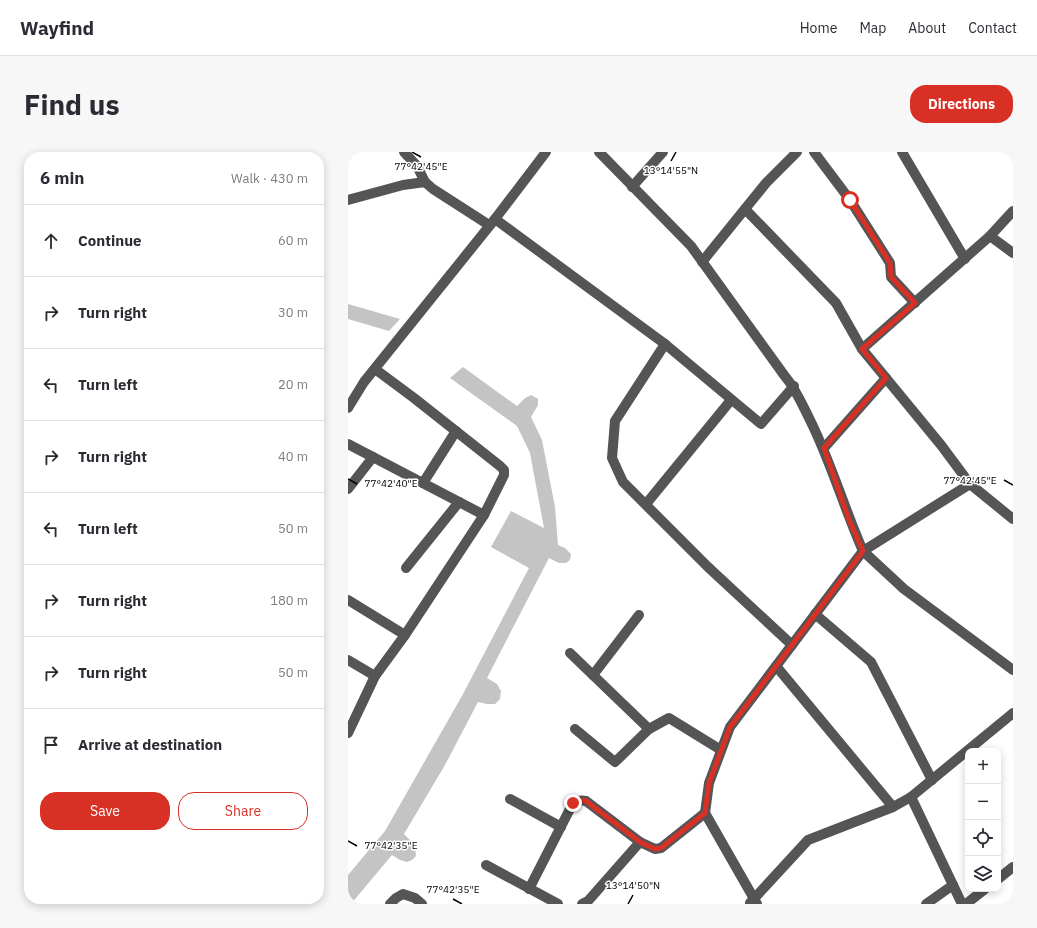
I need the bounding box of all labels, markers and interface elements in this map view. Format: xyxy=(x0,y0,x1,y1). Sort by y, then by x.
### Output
text: Wayfind xyxy=(20,16,94,40)
text: Home xyxy=(800,19,837,37)
text: Map xyxy=(859,19,886,37)
text: About xyxy=(908,19,946,37)
text: Contact xyxy=(968,19,1017,37)
button: Directions xyxy=(910,85,1013,123)
text: Find us xyxy=(24,86,120,123)
text: 77°42'45"E xyxy=(394,160,448,173)
text: 13°14'55"N xyxy=(644,164,698,177)
text: 6 min xyxy=(40,167,84,189)
text: Walk · 430 m xyxy=(231,170,308,187)
route start xyxy=(841,191,859,209)
icon: ahead xyxy=(40,230,62,252)
text: Continue xyxy=(78,231,142,250)
text: 60 m xyxy=(278,232,308,249)
icon: right xyxy=(40,302,62,324)
text: Turn right xyxy=(78,303,147,322)
text: 30 m xyxy=(278,304,308,321)
icon: left xyxy=(40,374,62,396)
text: Turn left xyxy=(78,375,138,394)
text: 20 m xyxy=(278,376,308,393)
icon: right xyxy=(40,446,62,468)
text: Turn right xyxy=(78,447,147,466)
text: 40 m xyxy=(278,448,308,465)
text: 77°42'45"E xyxy=(943,474,997,487)
text: 77°42'40"E xyxy=(364,477,418,490)
icon: left xyxy=(40,518,62,540)
text: Turn left xyxy=(78,519,138,538)
text: 50 m xyxy=(278,520,308,537)
icon: right xyxy=(40,590,62,612)
text: Turn right xyxy=(78,591,147,610)
text: 180 m xyxy=(270,592,308,609)
icon: right xyxy=(40,662,62,684)
text: Turn right xyxy=(78,663,147,682)
text: 50 m xyxy=(278,664,308,681)
icon: arrive xyxy=(40,734,62,756)
text: Arrive at destination xyxy=(78,735,222,754)
map controls xyxy=(965,748,1001,892)
button: + xyxy=(965,748,1001,784)
button: − xyxy=(965,784,1001,820)
button: Save xyxy=(40,792,170,830)
button: Share xyxy=(178,792,308,830)
route end xyxy=(564,794,582,812)
button: locate xyxy=(965,820,1001,856)
text: 77°42'35"E xyxy=(364,839,418,852)
button: layers xyxy=(965,856,1001,892)
text: 13°14'50"N xyxy=(606,879,660,892)
text: 77°42'35"E xyxy=(426,883,480,896)

